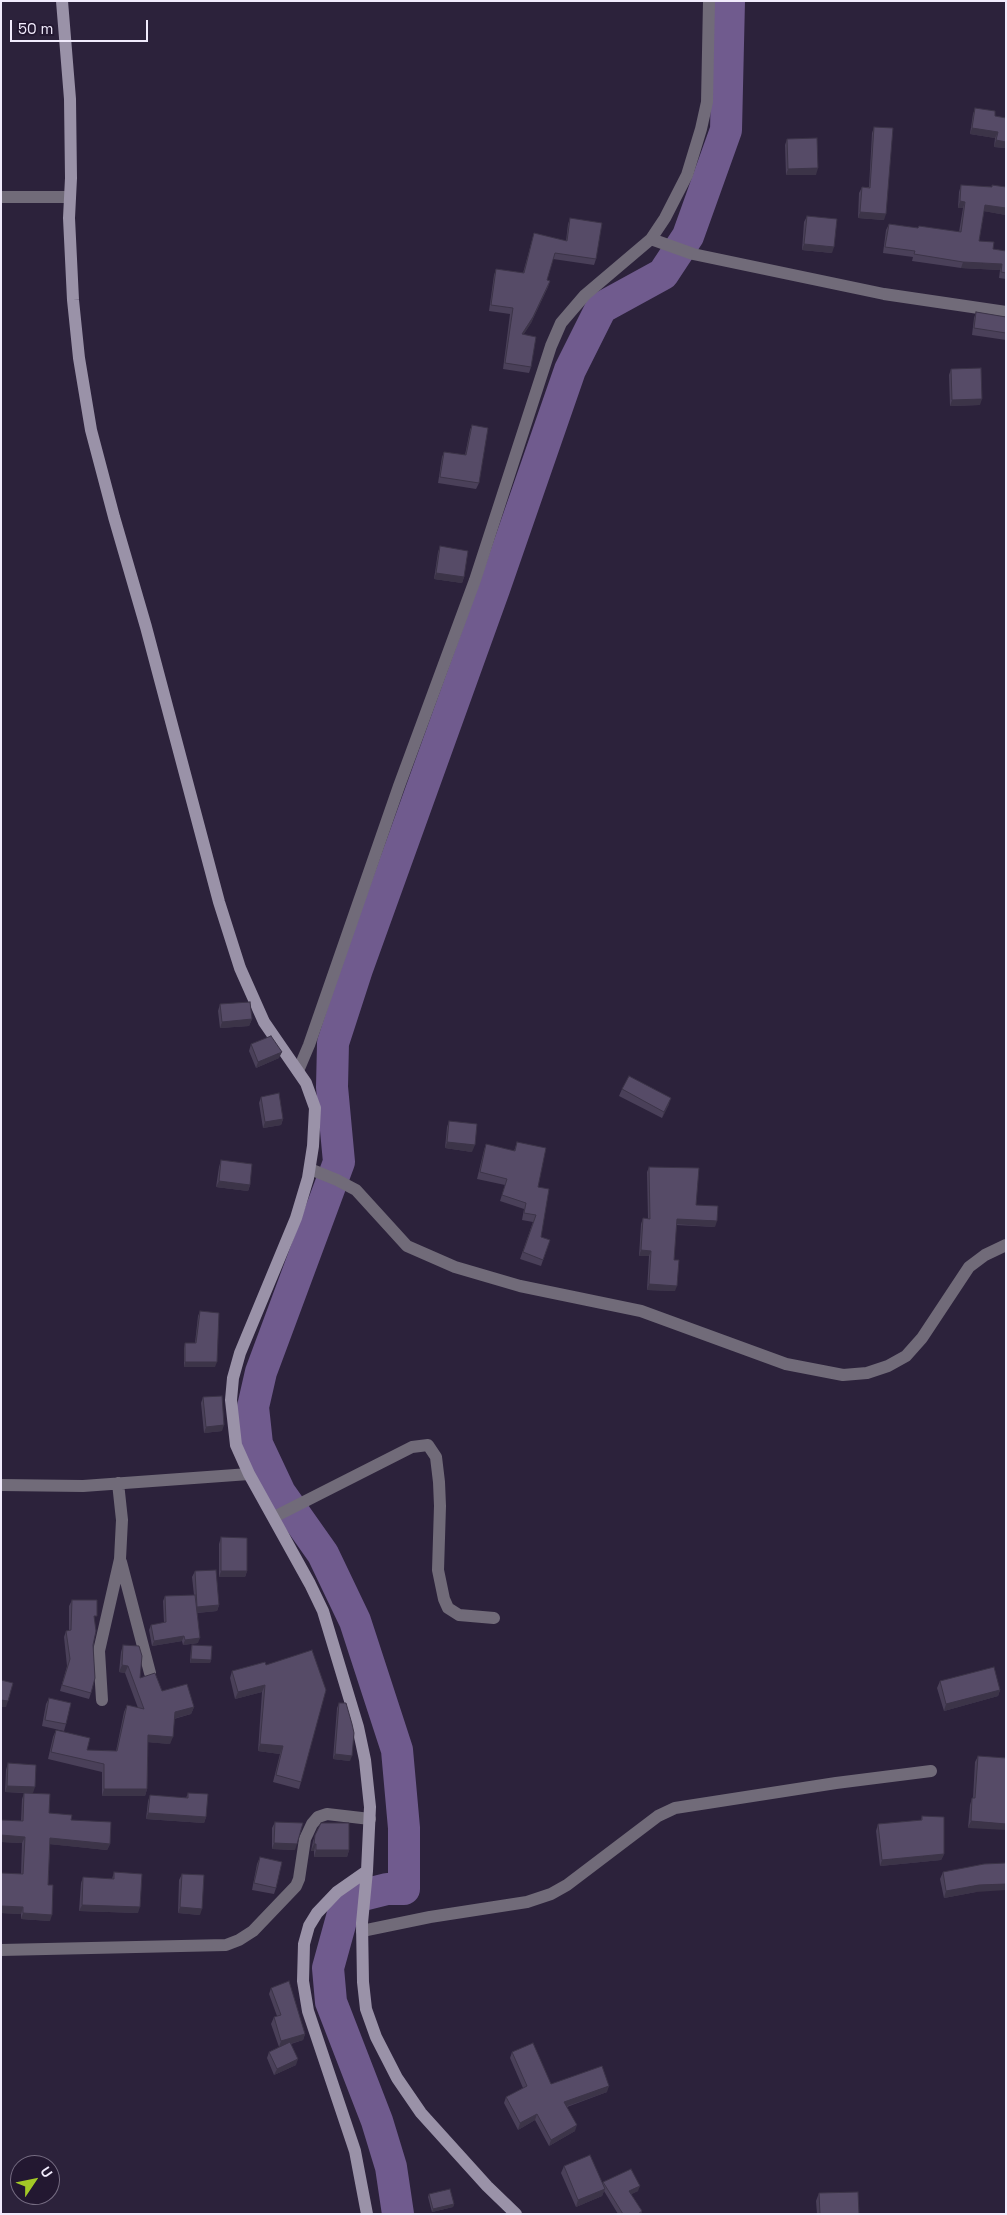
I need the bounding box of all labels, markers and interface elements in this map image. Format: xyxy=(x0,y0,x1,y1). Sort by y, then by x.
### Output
scale bar xyxy=(12,10,150,42)
text: 50 m xyxy=(18,19,53,38)
north arrow xyxy=(10,2155,60,2205)
text: U xyxy=(37,2163,57,2181)

